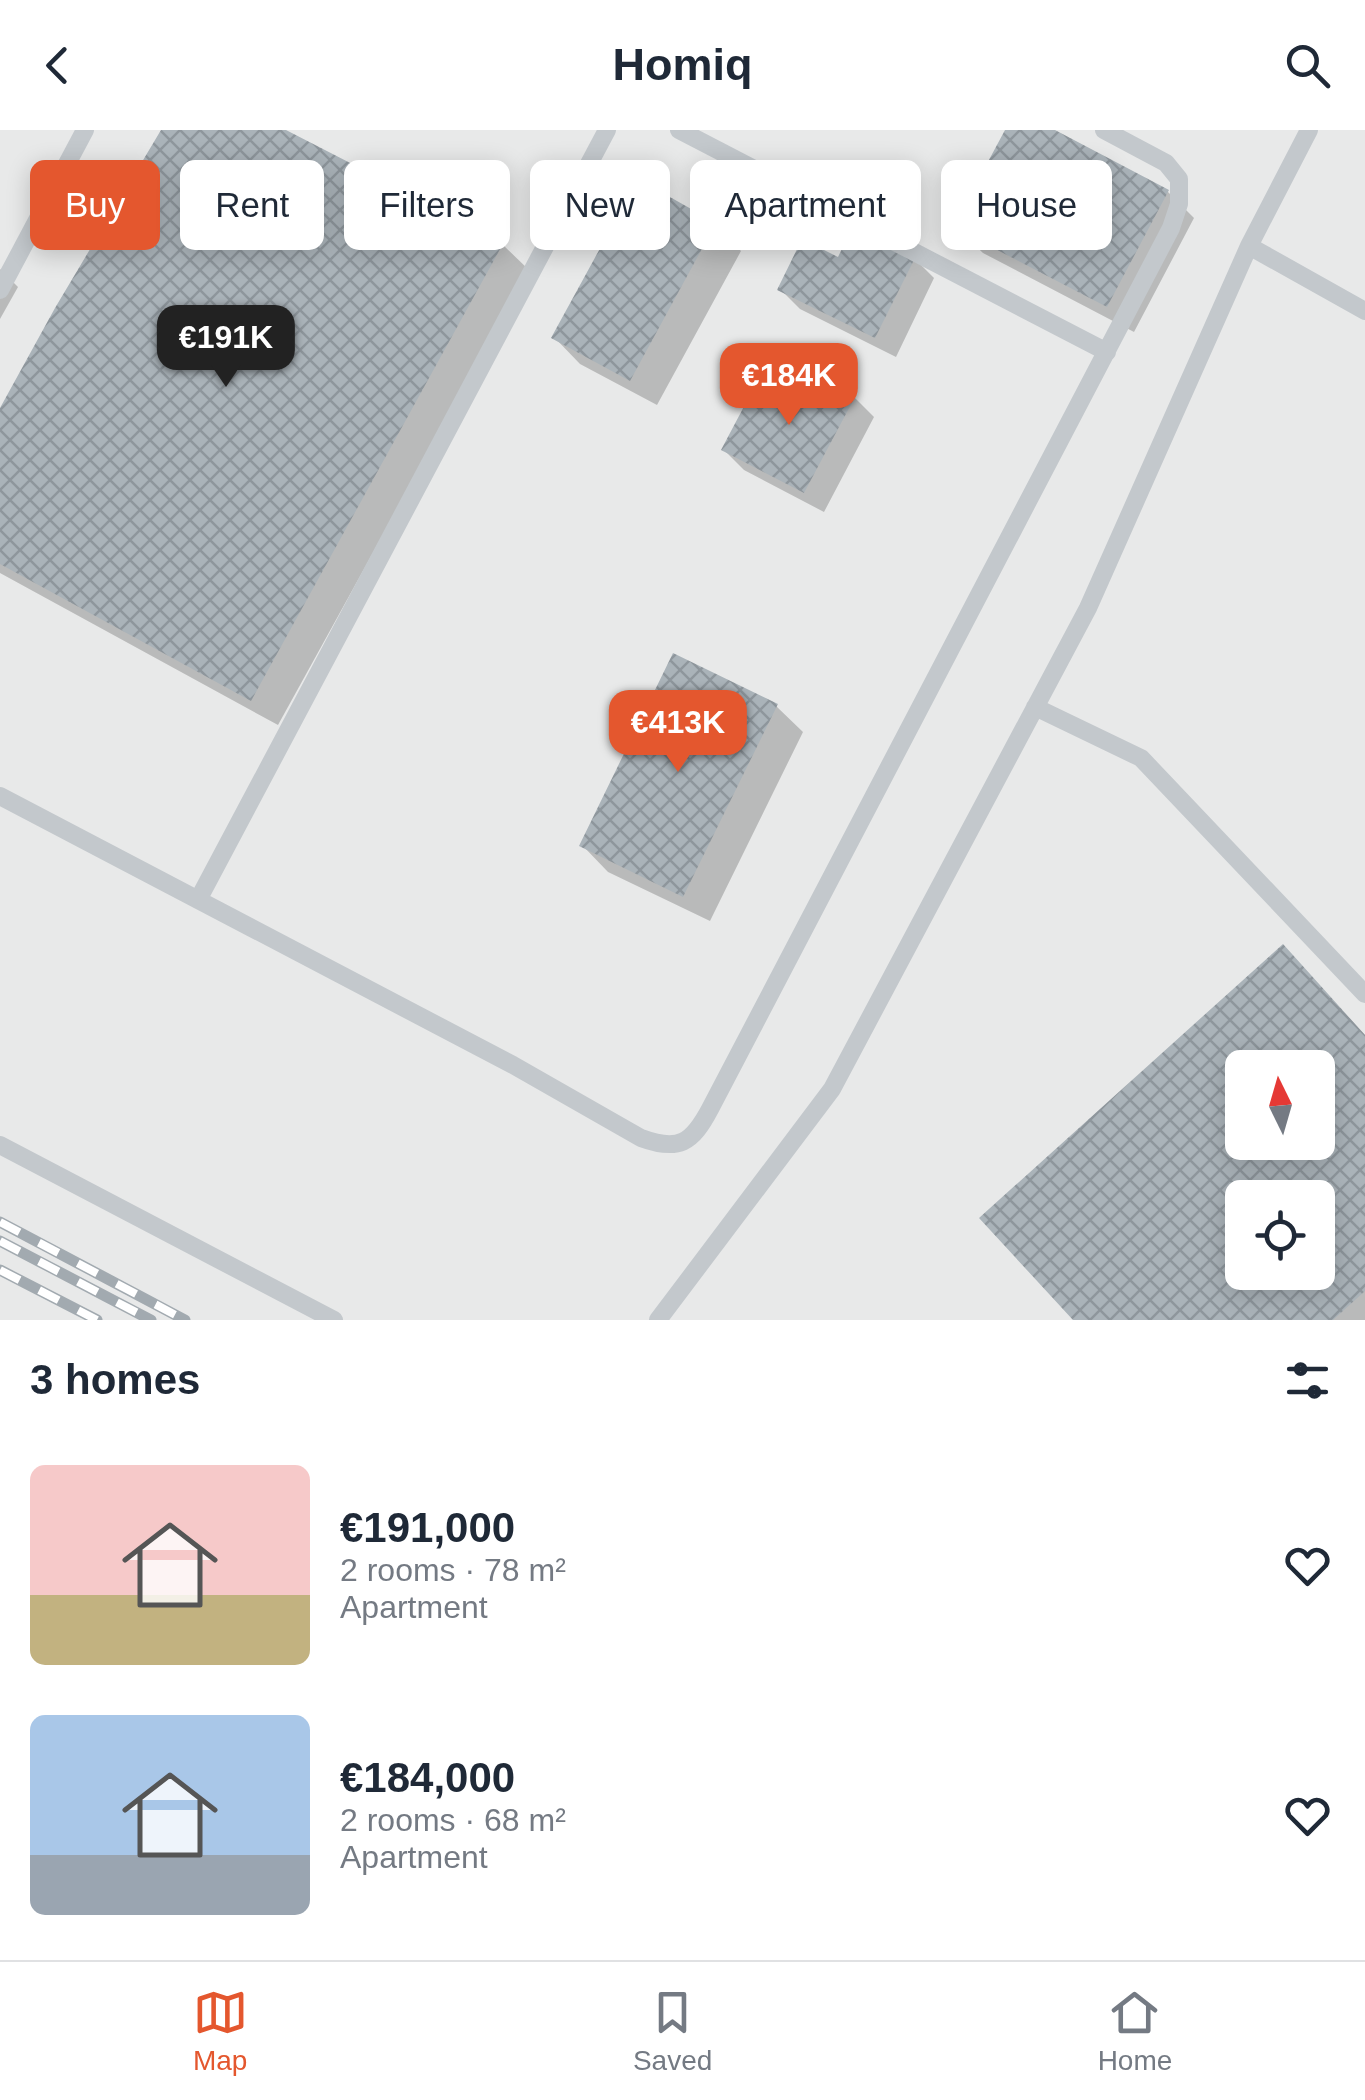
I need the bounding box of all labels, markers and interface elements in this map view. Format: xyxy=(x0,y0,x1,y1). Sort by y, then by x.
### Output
icon: back xyxy=(30,38,85,93)
icon: search xyxy=(1280,38,1335,93)
text: Homiq xyxy=(613,39,753,90)
chip: Buy xyxy=(30,160,160,250)
chip: Rent xyxy=(180,160,324,250)
chip: Filters xyxy=(344,160,510,250)
chip: New xyxy=(530,160,670,250)
chip: Apartment xyxy=(690,160,921,250)
chip: House xyxy=(941,160,1112,250)
pin: €191K xyxy=(156,305,296,390)
text: €191K xyxy=(179,319,273,355)
pin: €184K xyxy=(719,343,859,428)
text: €184K xyxy=(742,357,836,393)
pin: €413K xyxy=(608,690,748,775)
text: €413K xyxy=(631,704,725,740)
north arrow xyxy=(1225,1050,1335,1160)
map controls xyxy=(1225,1050,1335,1290)
button: locate xyxy=(1225,1180,1335,1290)
icon: filters xyxy=(1280,1353,1335,1408)
text: 3 homes xyxy=(30,1356,200,1403)
text: €191,000 xyxy=(340,1504,515,1551)
icon: home xyxy=(110,1505,230,1625)
icon: heart xyxy=(1280,1538,1335,1593)
text: 2 rooms · 78 m² xyxy=(340,1552,566,1588)
text: Apartment xyxy=(340,1589,488,1625)
text: €184,000 xyxy=(340,1754,515,1801)
icon: home xyxy=(110,1755,230,1875)
icon: heart xyxy=(1280,1788,1335,1843)
text: 2 rooms · 68 m² xyxy=(340,1802,566,1838)
text: Apartment xyxy=(340,1839,488,1875)
tab: Map xyxy=(193,1985,248,2077)
tab: Saved xyxy=(633,1985,712,2077)
tab: Home xyxy=(1098,1985,1172,2077)

